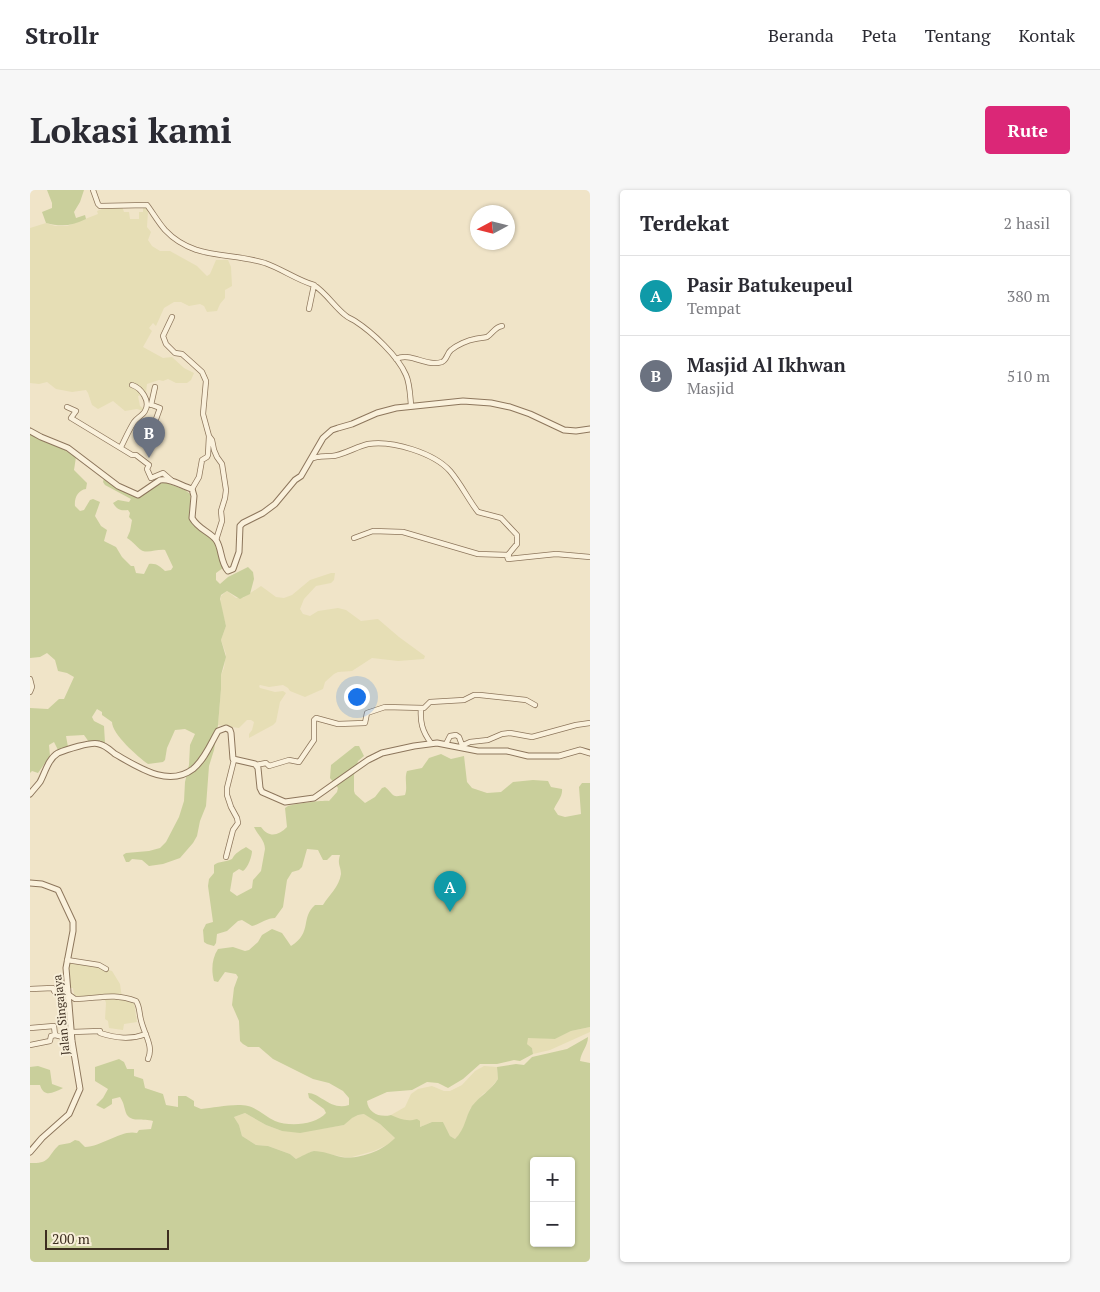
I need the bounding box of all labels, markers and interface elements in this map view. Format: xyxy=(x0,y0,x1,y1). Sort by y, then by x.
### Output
text: Strollr xyxy=(25,19,99,51)
text: Beranda xyxy=(768,23,834,47)
text: Peta xyxy=(862,23,897,47)
text: Tentang xyxy=(925,23,991,47)
text: Kontak xyxy=(1019,23,1075,47)
button: Rute xyxy=(985,106,1070,154)
text: Lokasi kami xyxy=(30,107,232,153)
north arrow xyxy=(470,205,515,250)
text: Terdekat xyxy=(640,209,729,237)
text: 2 hasil xyxy=(1004,212,1050,234)
text: Pasir Batukeupeul xyxy=(687,272,853,297)
text: A xyxy=(650,285,662,307)
text: 380 m xyxy=(1007,285,1050,307)
text: Tempat xyxy=(687,297,741,319)
text: Masjid Al Ikhwan xyxy=(687,352,846,377)
text: B xyxy=(651,365,661,387)
text: 510 m xyxy=(1007,365,1050,387)
text: Masjid xyxy=(687,377,734,399)
pin: B xyxy=(133,417,165,458)
your location xyxy=(344,684,370,710)
pin: A xyxy=(434,871,466,912)
street label: Jalan Singajaya xyxy=(49,974,73,1056)
map controls xyxy=(530,1157,575,1247)
button: + xyxy=(530,1157,575,1202)
button: − xyxy=(530,1202,575,1247)
scale bar xyxy=(45,1227,169,1250)
text: 200 m xyxy=(52,1229,90,1248)

